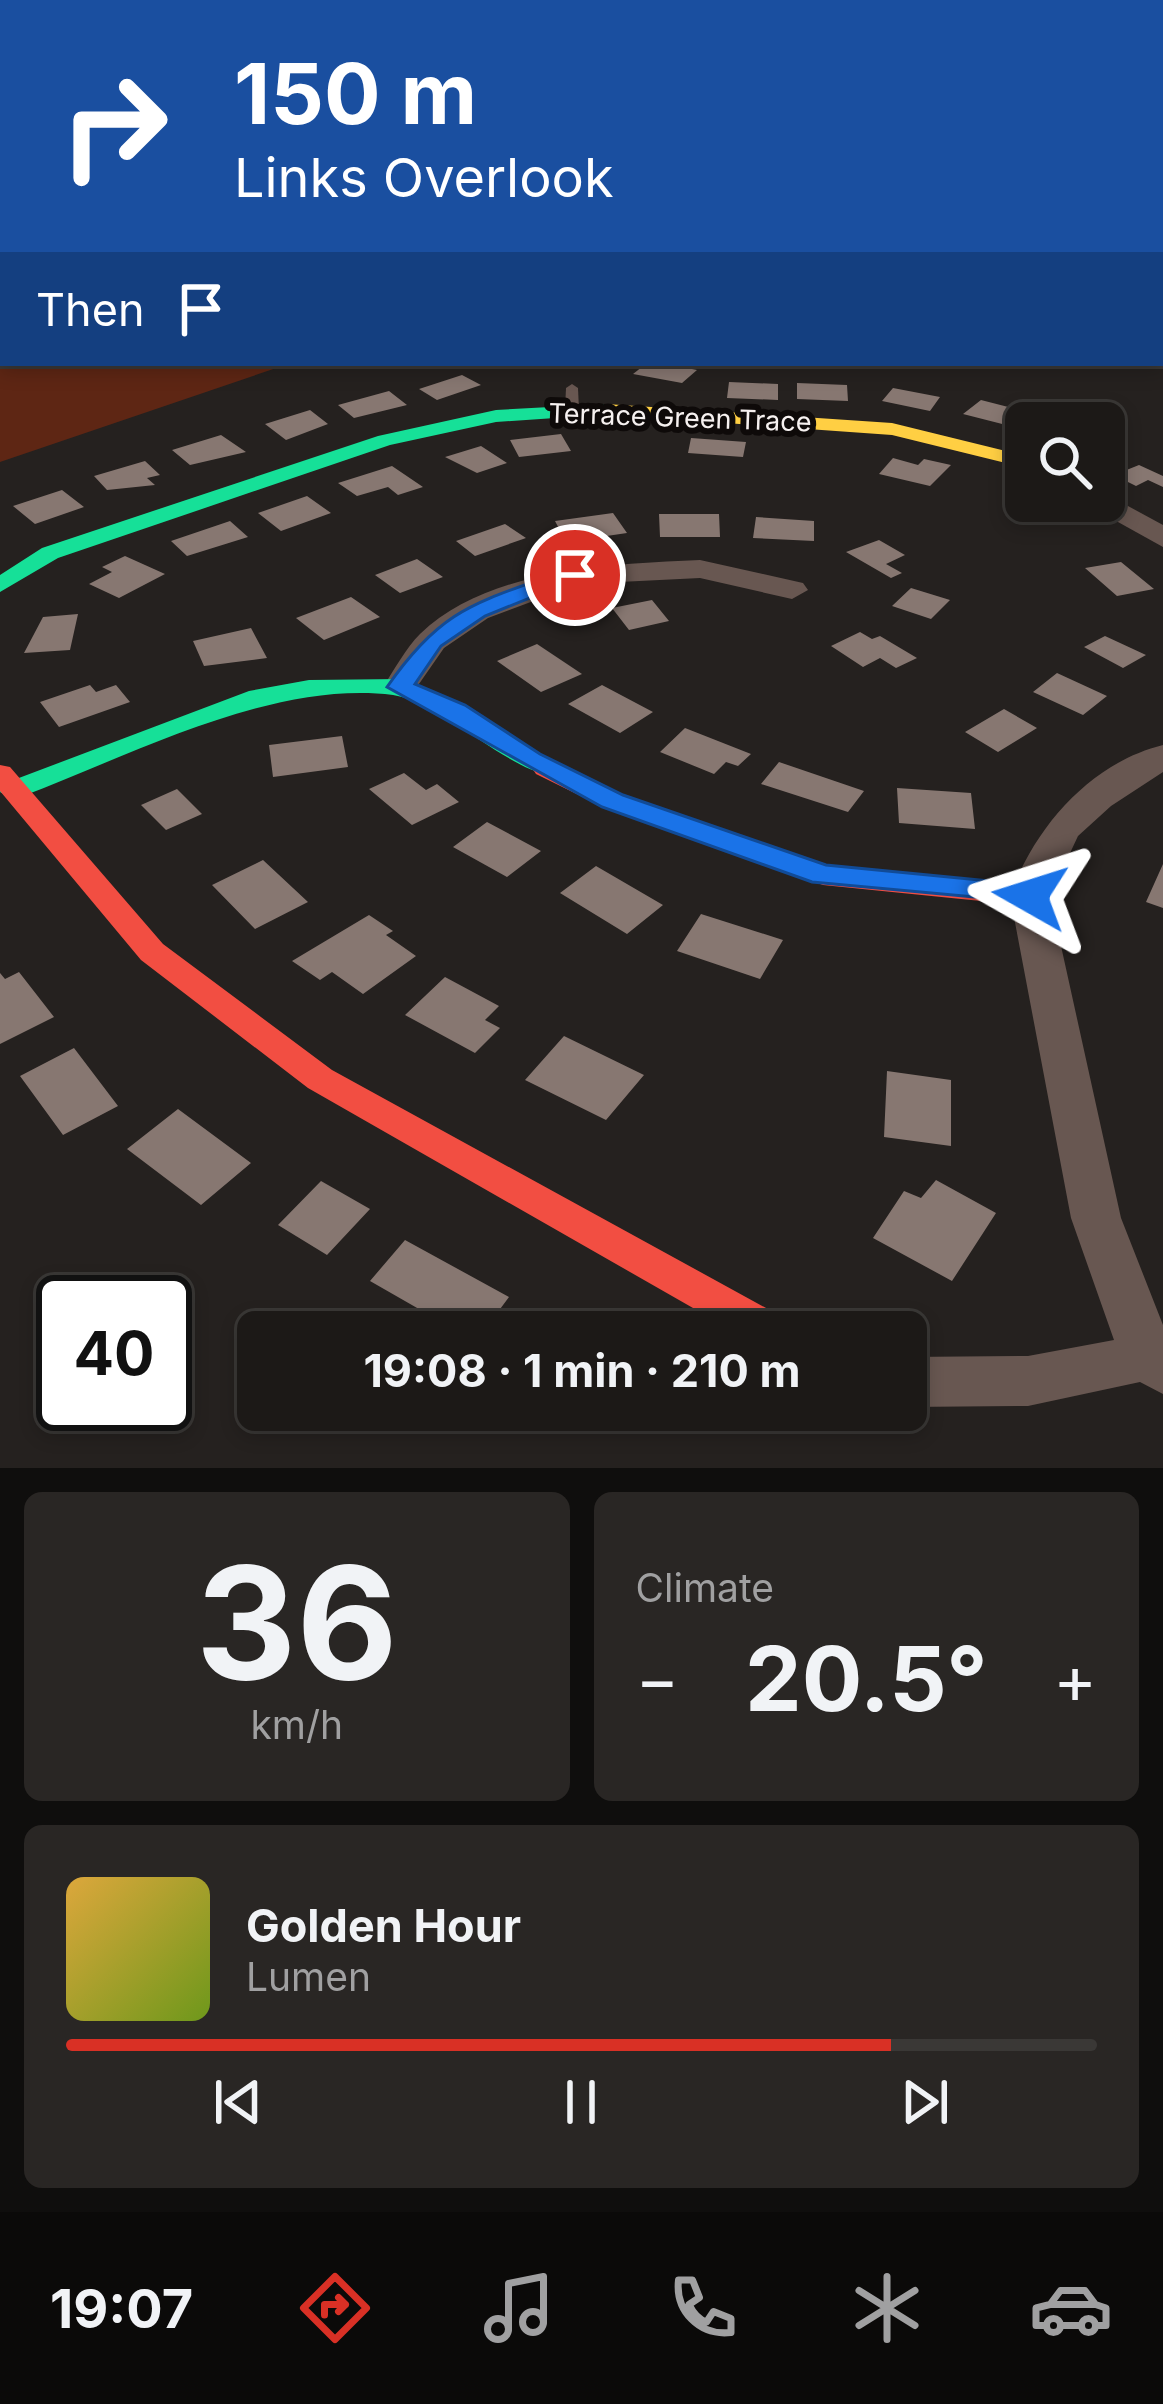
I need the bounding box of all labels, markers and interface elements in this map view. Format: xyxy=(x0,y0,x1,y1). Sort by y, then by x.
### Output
text: 150 m xyxy=(234,43,477,144)
icon: right xyxy=(36,48,192,204)
text: Links Overlook xyxy=(234,145,614,210)
icon: arrive xyxy=(168,276,234,342)
text: Then xyxy=(36,282,144,337)
street label: Terrace Green Trace xyxy=(548,396,812,439)
map controls xyxy=(1005,402,1125,522)
button: search xyxy=(1005,402,1125,522)
pin xyxy=(524,524,626,626)
icon: arrive xyxy=(542,542,608,608)
position arrow xyxy=(967,833,1093,959)
speed limit sign: 40 xyxy=(36,1275,192,1431)
text: 19:08 · 1 min · 210 m xyxy=(363,1343,801,1398)
text: 36 xyxy=(196,1528,398,1717)
text: Climate xyxy=(636,1564,774,1611)
text: 20.5° xyxy=(745,1624,988,1733)
text: − xyxy=(636,1639,679,1719)
text: + xyxy=(1053,1639,1097,1719)
text: km/h xyxy=(250,1701,343,1748)
text: Golden Hour xyxy=(246,1898,521,1953)
text: Lumen xyxy=(246,1953,371,2000)
icon: previous xyxy=(205,2069,271,2135)
icon: pause xyxy=(548,2069,614,2135)
icon: next xyxy=(892,2069,958,2135)
icon: directions xyxy=(293,2266,377,2350)
icon: music xyxy=(477,2266,561,2350)
icon: phone xyxy=(661,2266,745,2350)
icon: climate xyxy=(845,2266,929,2350)
icon: car xyxy=(1029,2266,1113,2350)
text: 19:07 xyxy=(50,2276,193,2341)

